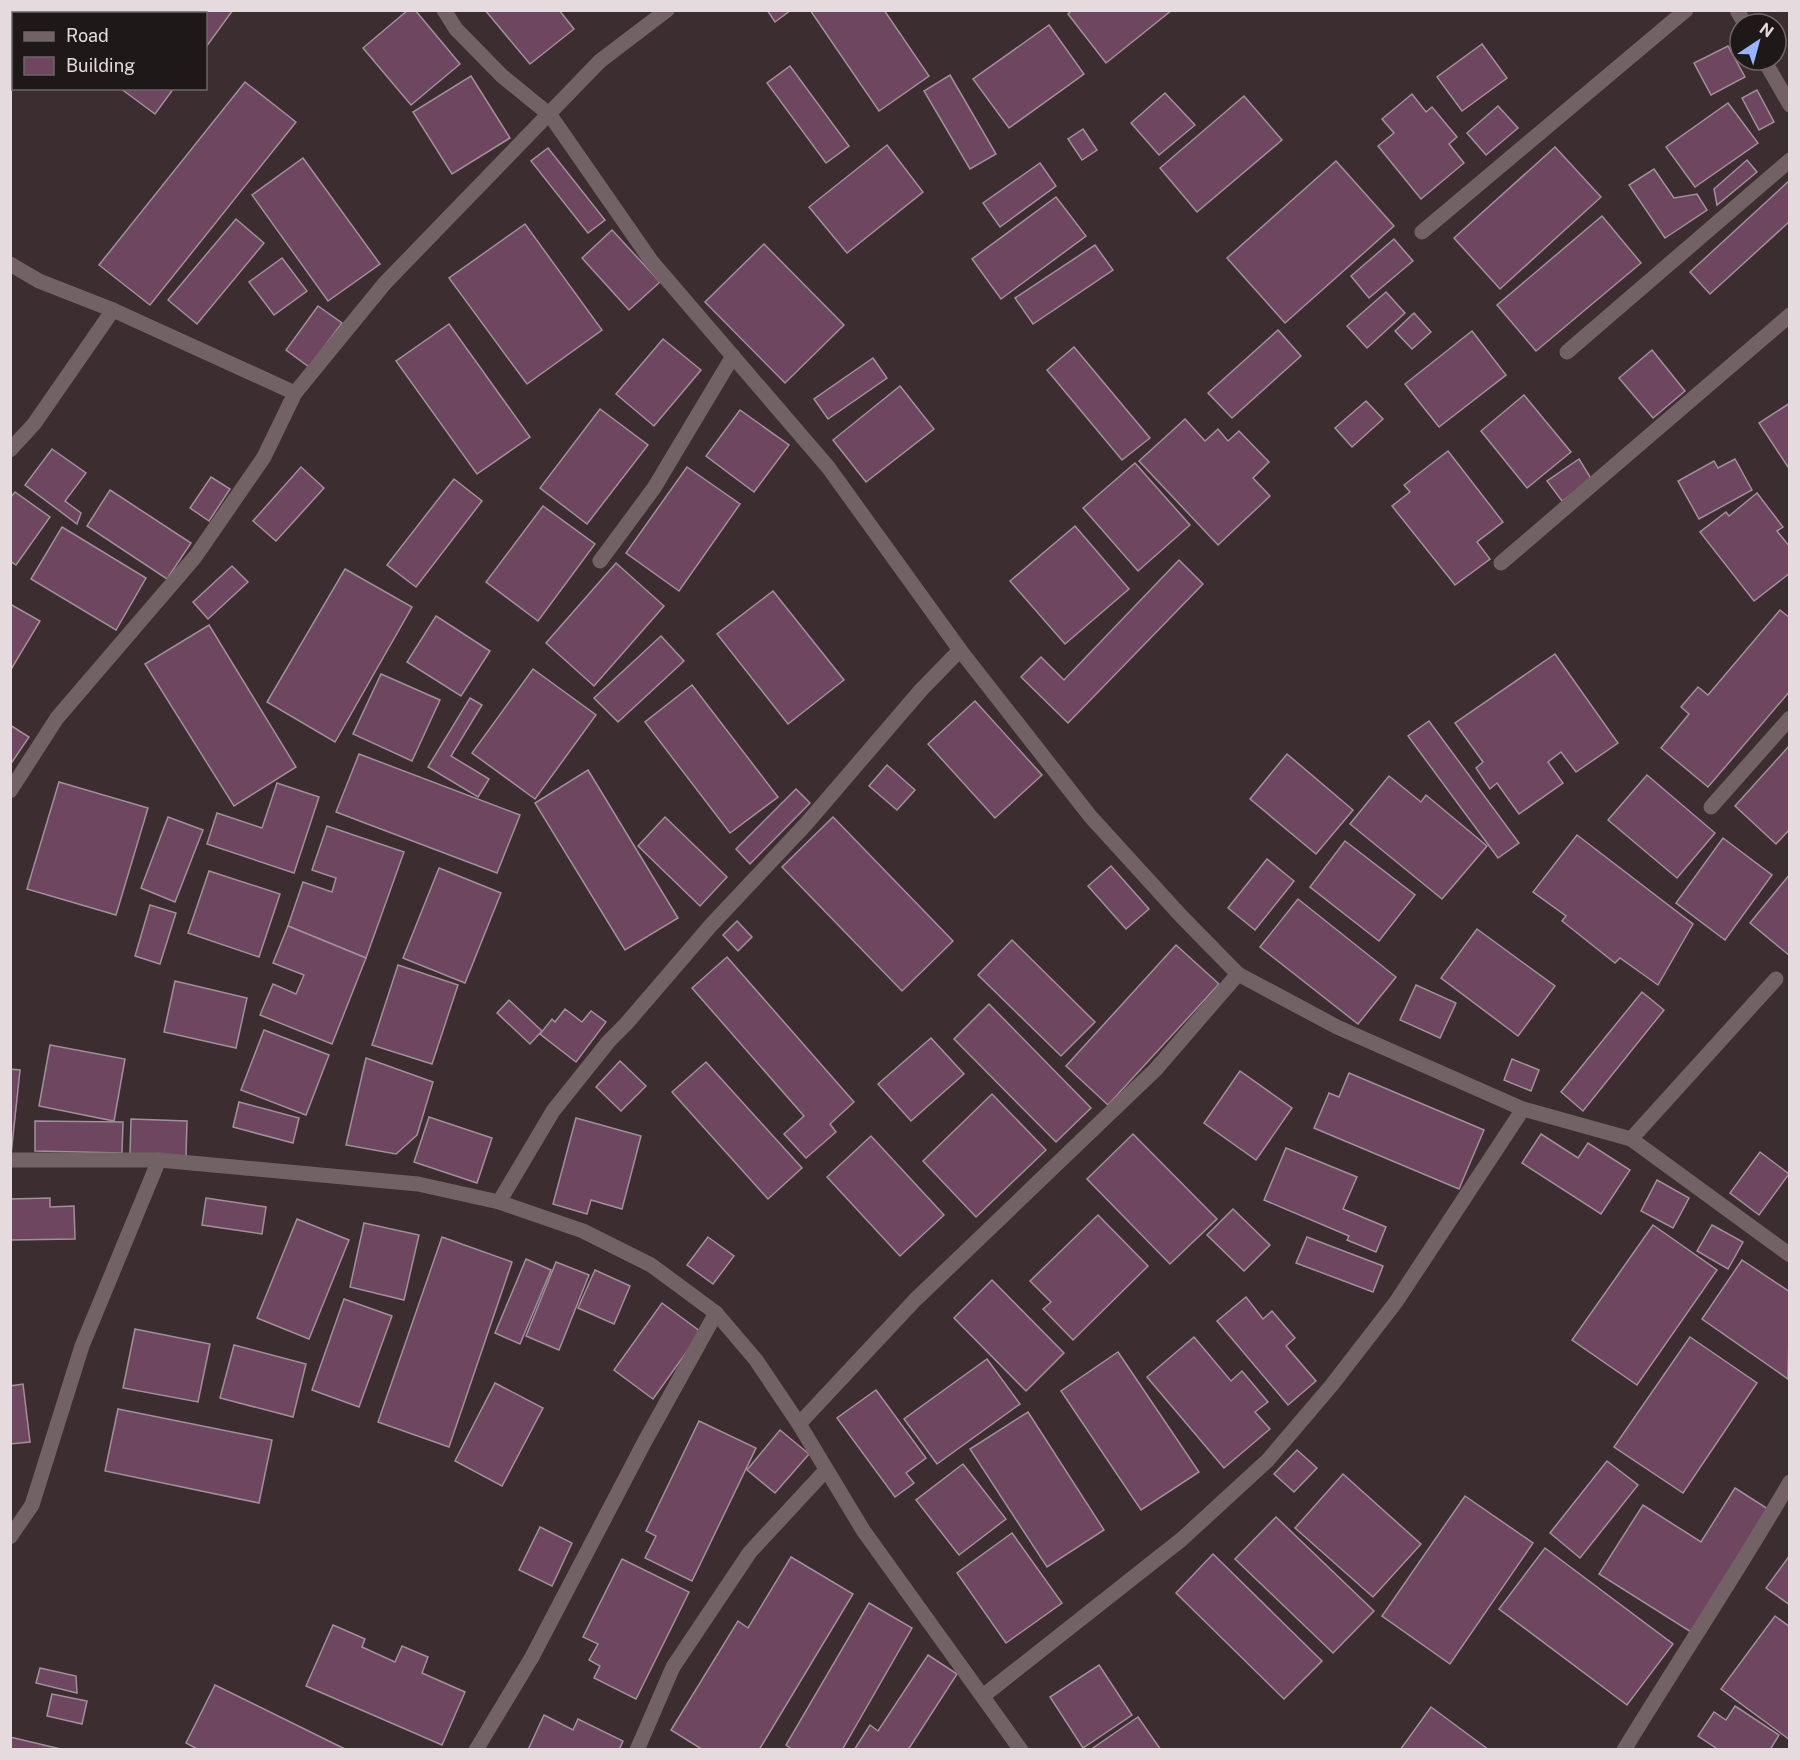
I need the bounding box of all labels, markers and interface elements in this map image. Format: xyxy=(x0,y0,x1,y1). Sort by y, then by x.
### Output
legend xyxy=(12,12,207,90)
north arrow xyxy=(1728,12,1788,72)
text: N xyxy=(1756,19,1777,42)
text: Road xyxy=(66,25,109,46)
text: Building xyxy=(66,55,135,76)

